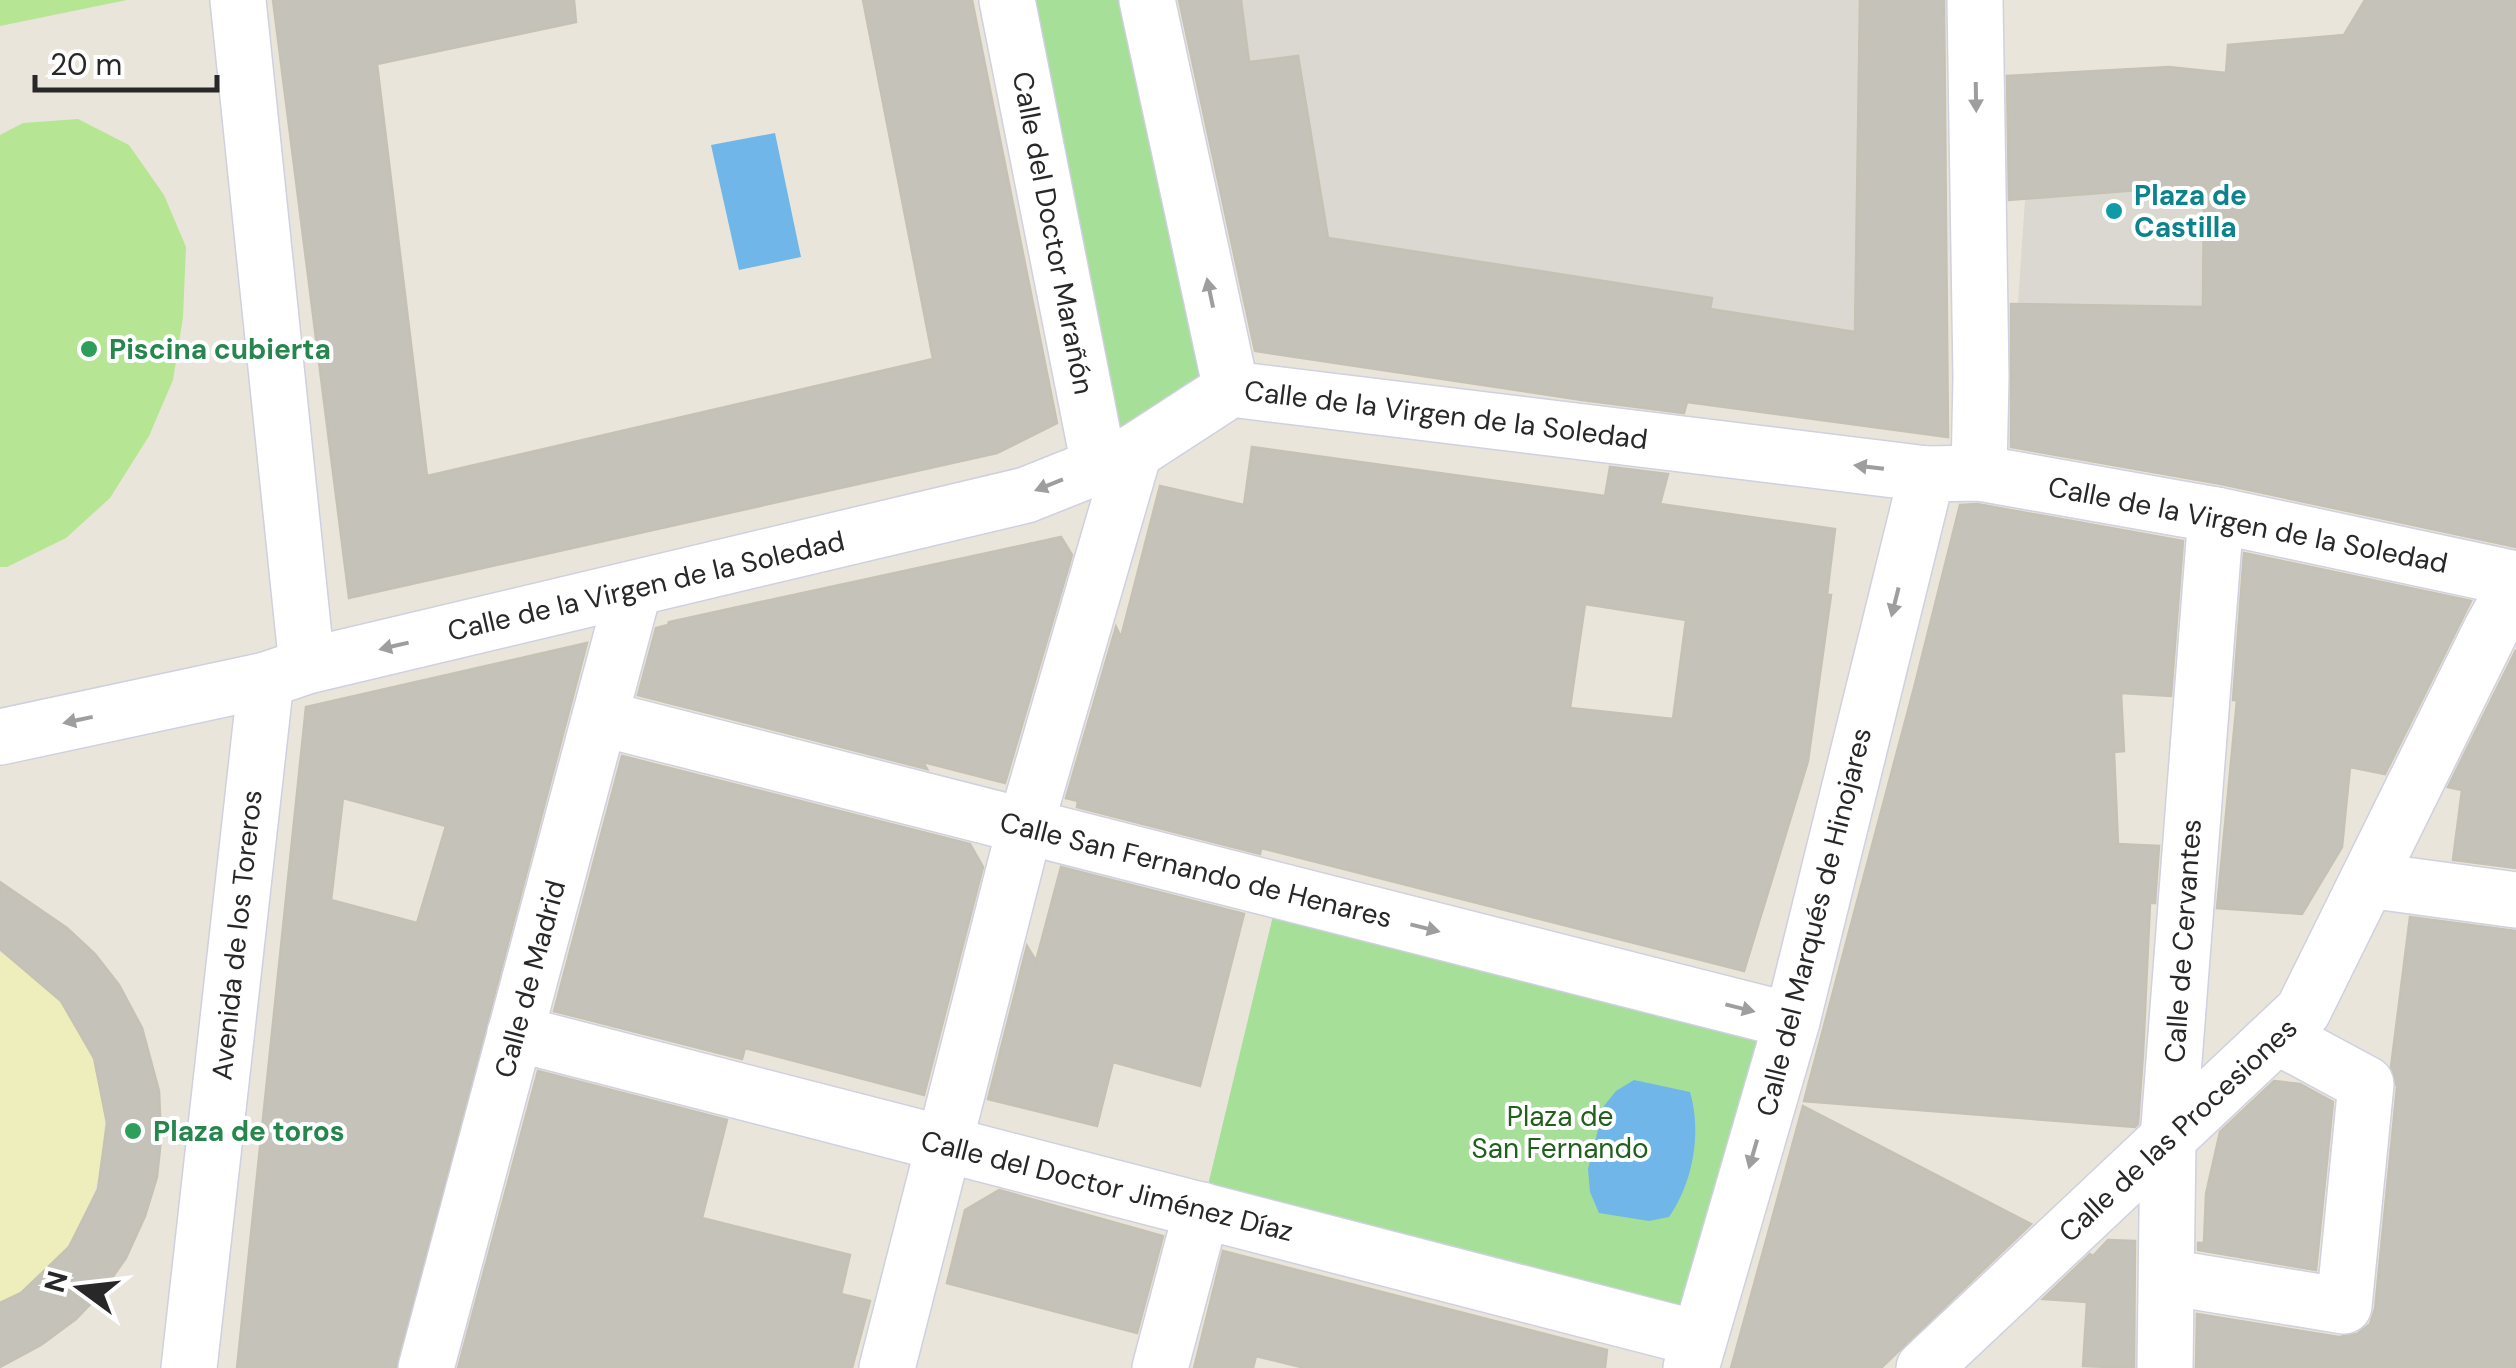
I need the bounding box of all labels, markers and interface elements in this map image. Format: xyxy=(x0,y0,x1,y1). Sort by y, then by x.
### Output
scale bar xyxy=(35,30,218,92)
text: 20 m xyxy=(50,45,122,84)
street label: Calle del Doctor Marañón xyxy=(1004,69,1102,397)
one-way arrow xyxy=(1969,82,1985,114)
place label: Plaza de Castilla xyxy=(2134,177,2247,246)
marker: Plaza de Castilla xyxy=(2103,200,2125,222)
one-way arrow xyxy=(1202,277,1218,308)
place label: Piscina cubierta xyxy=(109,331,331,368)
marker: Piscina cubierta xyxy=(78,338,100,360)
street label: Calle de la Virgen de la Soledad xyxy=(1242,372,1650,458)
one-way arrow xyxy=(1853,458,1885,474)
street label: Calle de la Virgen de la Soledad xyxy=(2045,468,2451,582)
one-way arrow xyxy=(1034,478,1064,494)
street label: Calle de la Virgen de la Soledad xyxy=(444,522,848,650)
one-way arrow xyxy=(1887,587,1902,618)
one-way arrow xyxy=(378,639,409,654)
one-way arrow xyxy=(62,713,93,729)
street label: Calle del Marqués de Hinojares xyxy=(1748,724,1880,1120)
street label: Avenida de los Toreros xyxy=(203,788,271,1082)
street label: Calle San Fernando de Henares xyxy=(996,803,1396,937)
street label: Calle de Cervantes xyxy=(2156,818,2210,1064)
street label: Calle de Madrid xyxy=(486,876,574,1082)
one-way arrow xyxy=(1410,921,1441,936)
one-way arrow xyxy=(1725,1000,1756,1016)
street label: Calle de las Procesiones xyxy=(2051,1010,2305,1250)
park label: Plaza de San Fernando xyxy=(1471,1098,1649,1167)
place label: Plaza de toros xyxy=(153,1113,345,1150)
marker: Plaza de toros xyxy=(122,1120,144,1142)
street label: Calle del Doctor Jiménez Díaz xyxy=(917,1122,1297,1250)
one-way arrow xyxy=(1745,1139,1760,1170)
north arrow xyxy=(30,1238,130,1338)
text: N xyxy=(36,1267,77,1296)

